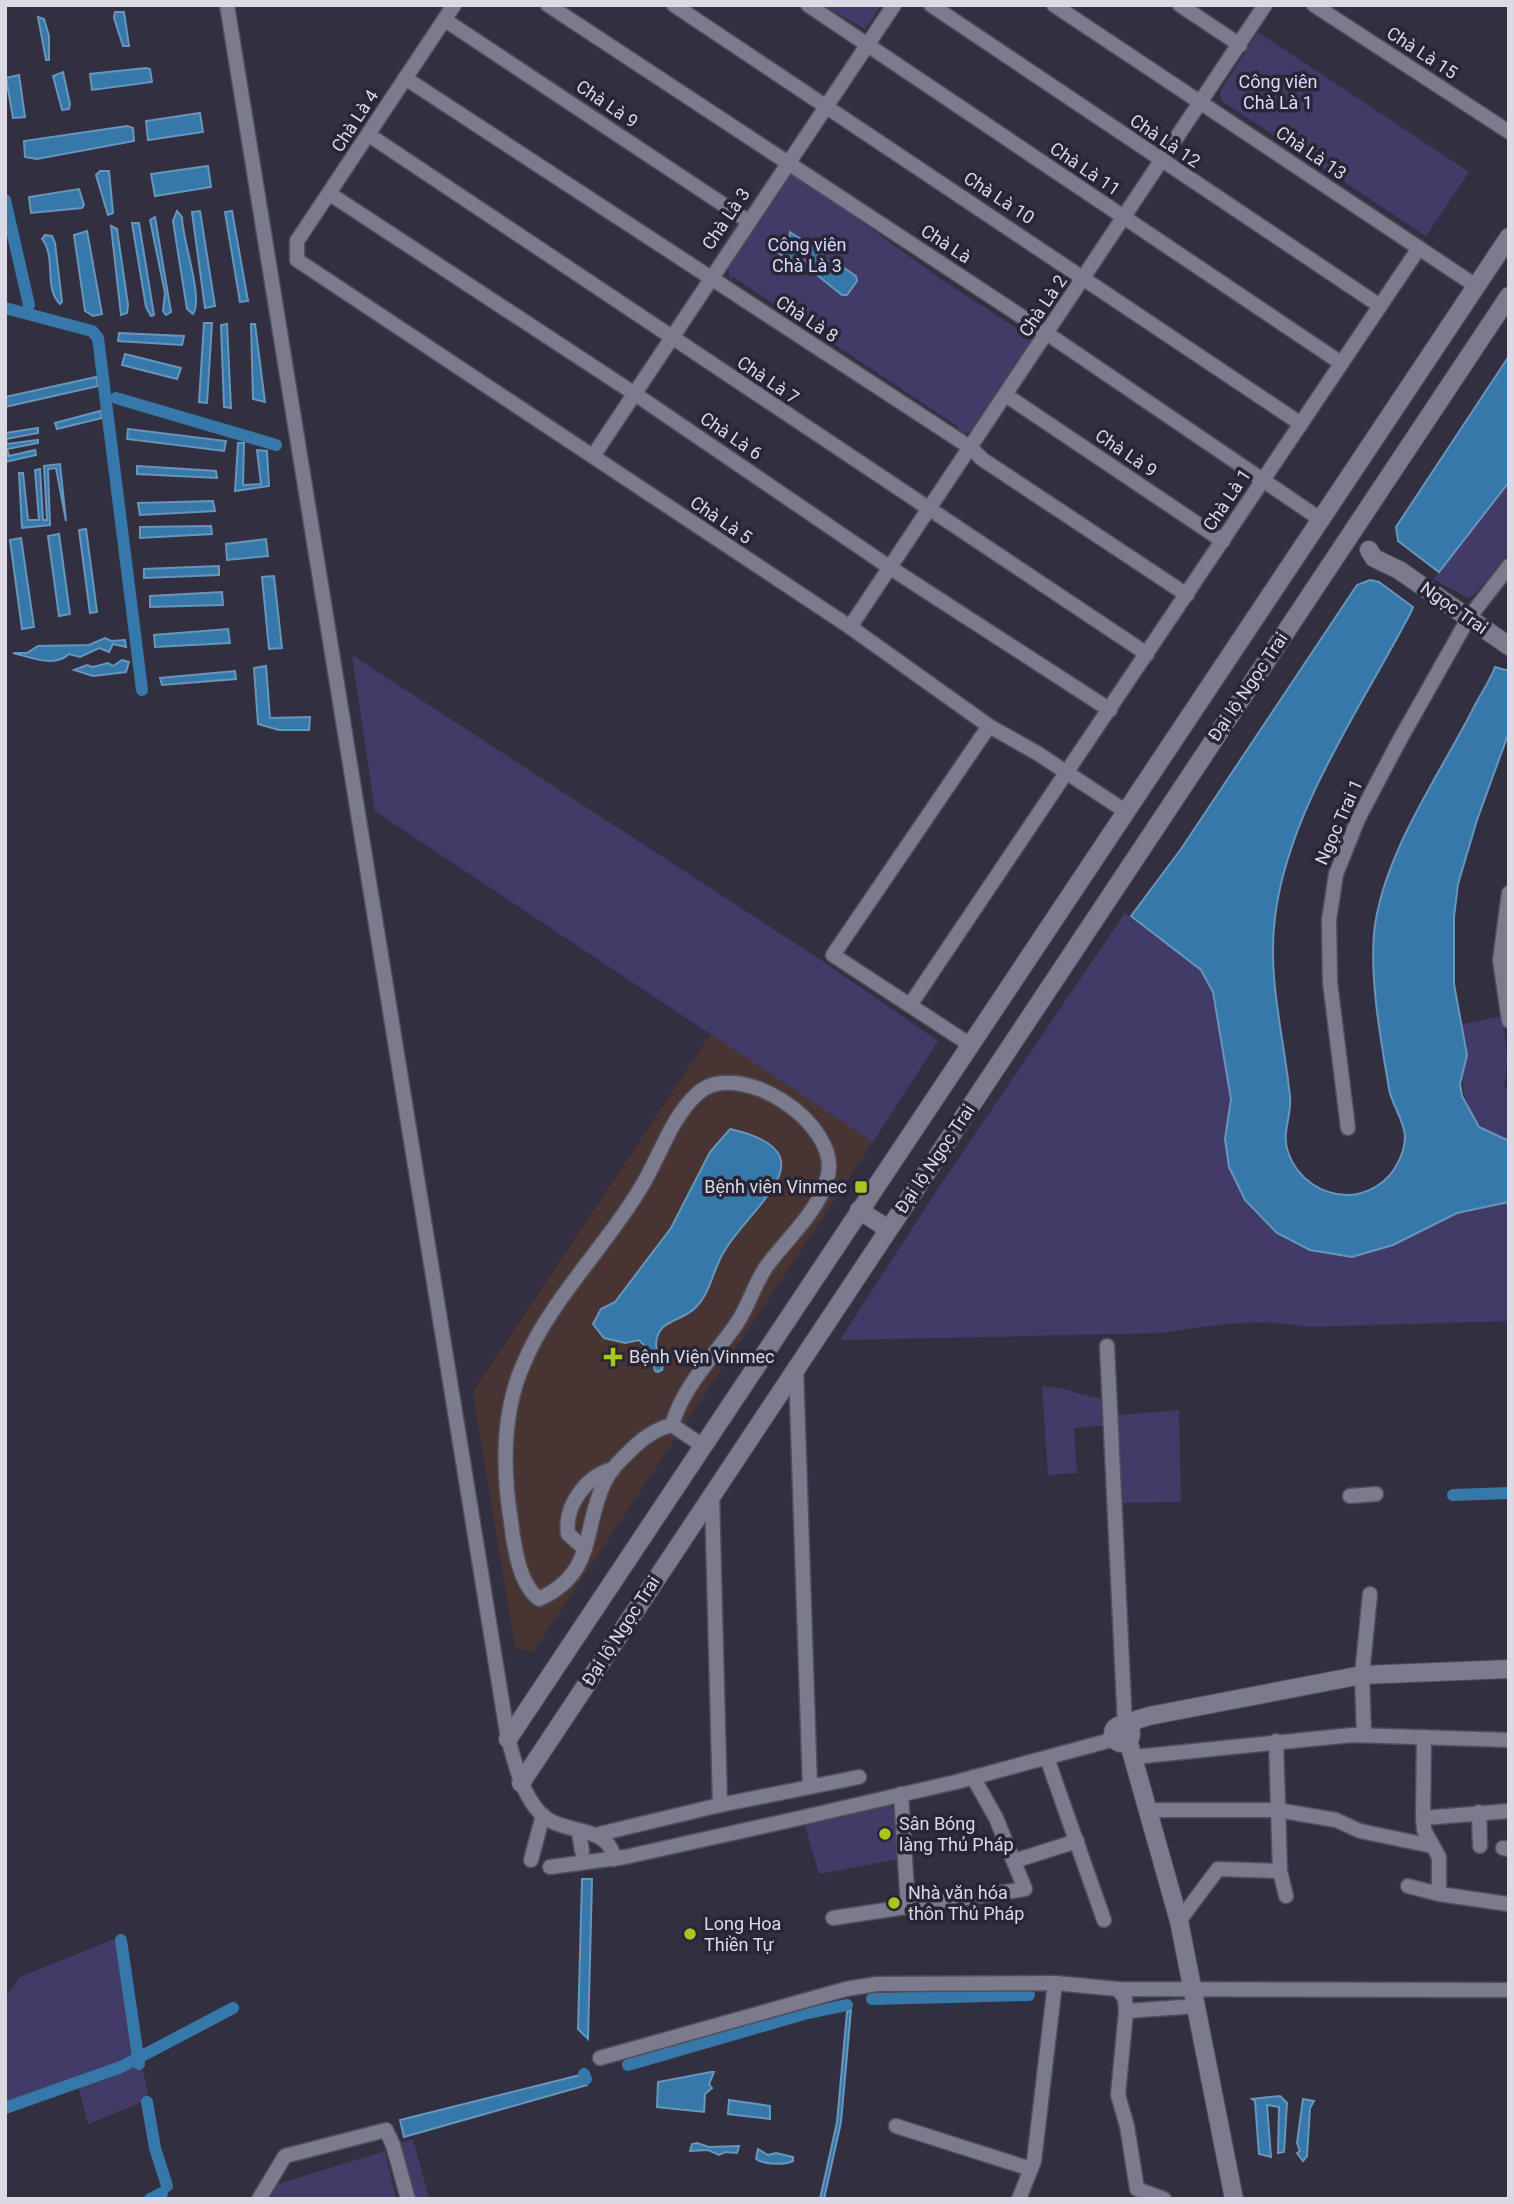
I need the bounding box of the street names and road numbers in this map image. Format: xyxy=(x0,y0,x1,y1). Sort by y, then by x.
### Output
street label: Chà Là 15 xyxy=(1383,22,1462,83)
street label: Chà Là 9 xyxy=(572,75,642,132)
street label: Chà Là 4 xyxy=(327,86,382,156)
street label: Chà Là 12 xyxy=(1126,109,1204,172)
street label: Chà Là 13 xyxy=(1272,121,1350,184)
street label: Chà Là 11 xyxy=(1046,137,1124,200)
street label: Chà Là 10 xyxy=(960,167,1039,228)
street label: Chà Là 3 xyxy=(697,184,754,254)
street label: Chà Là xyxy=(917,220,975,267)
street label: Chà Là 2 xyxy=(1014,271,1071,341)
street label: Chà Là 8 xyxy=(772,291,842,346)
street label: Chà Là 7 xyxy=(733,351,803,408)
street label: Chà Là 6 xyxy=(696,407,766,464)
street label: Chà Là 9 xyxy=(1091,424,1161,481)
street label: Chà Là 1 xyxy=(1198,465,1255,535)
street label: Chà Là 5 xyxy=(686,491,756,548)
street label: Ngọc Trai xyxy=(1417,577,1492,638)
street label: Đại lộ Ngọc Trai xyxy=(1203,628,1292,745)
street label: Ngọc Trai 1 xyxy=(1310,776,1367,868)
street label: Đại lộ Ngọc Trai xyxy=(890,1100,979,1217)
street label: Đại lộ Ngọc Trai xyxy=(577,1572,664,1690)

